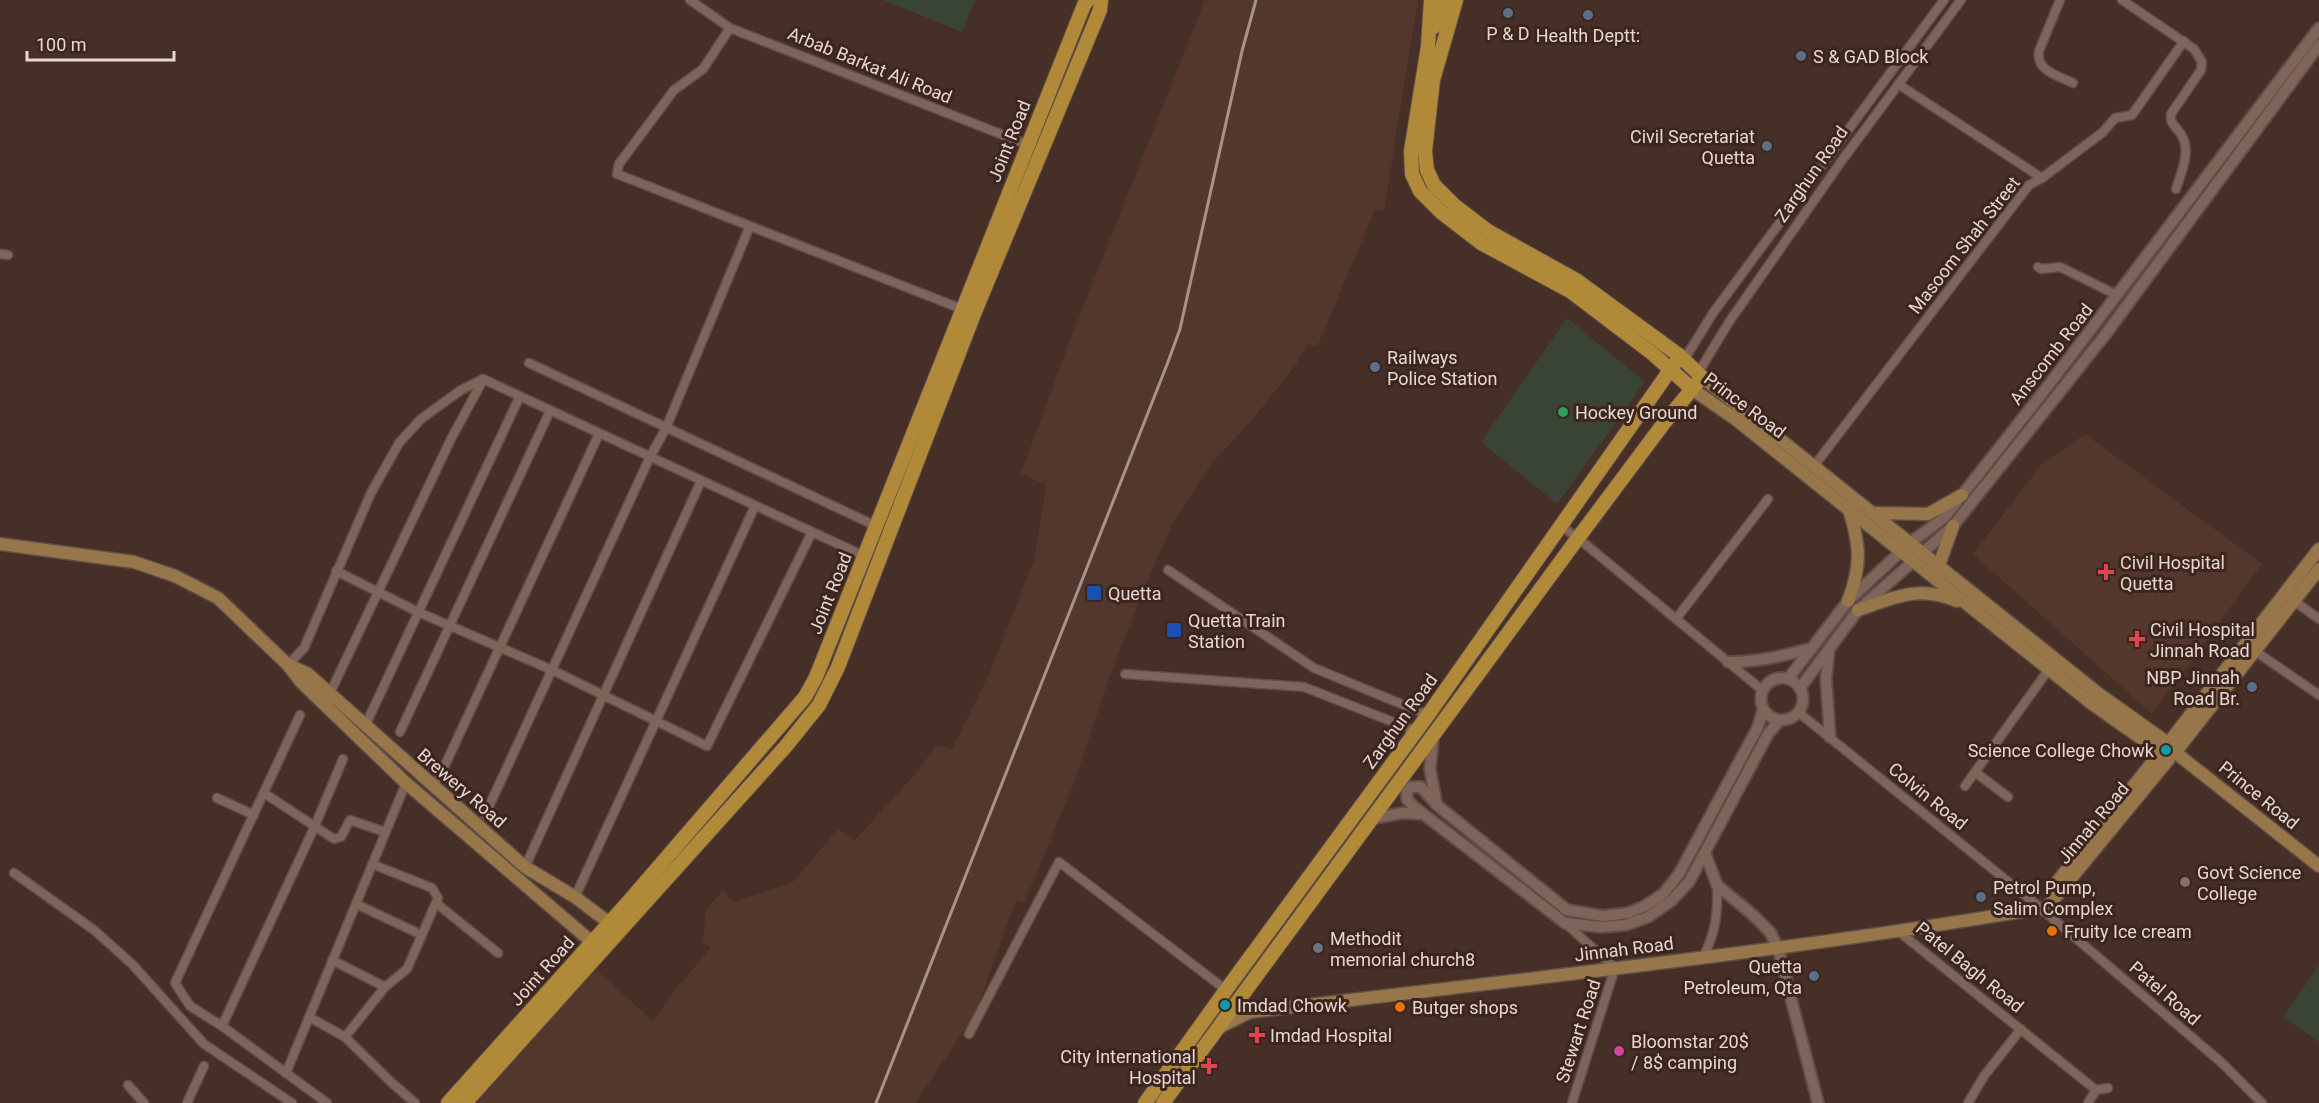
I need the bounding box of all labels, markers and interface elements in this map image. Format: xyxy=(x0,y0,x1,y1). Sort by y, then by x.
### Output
marker: P & D xyxy=(1501,6,1515,20)
marker: Health Deptt: xyxy=(1581,8,1595,22)
street label: Arbab Barkat Ali Road xyxy=(785,22,955,108)
place label: P & D xyxy=(1486,23,1530,44)
scale bar xyxy=(27,24,174,62)
place label: Health Deptt: xyxy=(1536,25,1640,46)
text: 100 m xyxy=(36,34,87,55)
place label: S & GAD Block xyxy=(1813,46,1929,67)
marker: S & GAD Block xyxy=(1794,49,1808,63)
street label: Joint Road xyxy=(983,97,1035,185)
street label: Zarghun Road xyxy=(1770,122,1852,226)
place label: Civil Secretariat Quetta xyxy=(1630,126,1755,168)
marker: Civil Secretariat Quetta xyxy=(1760,139,1774,153)
street label: Masoom Shah Street xyxy=(1904,172,2024,318)
street label: Anscomb Road xyxy=(2005,299,2097,409)
place label: Railways Police Station xyxy=(1387,347,1498,389)
marker: Railways Police Station xyxy=(1368,360,1382,374)
street label: Prince Road xyxy=(1700,368,1790,442)
place label: Hockey Ground xyxy=(1575,402,1697,423)
marker: Hockey Ground xyxy=(1556,405,1570,419)
street label: Joint Road xyxy=(804,549,856,637)
place label: Civil Hospital Quetta xyxy=(2120,552,2225,594)
marker: Civil Hospital Quetta xyxy=(2097,563,2115,581)
place label: Quetta xyxy=(1108,583,1161,604)
marker: Quetta xyxy=(1085,584,1103,602)
place label: Quetta Train Station xyxy=(1188,610,1285,652)
place label: Civil Hospital Jinnah Road xyxy=(2150,619,2255,661)
marker: Quetta Train Station xyxy=(1165,621,1183,639)
marker: Civil Hospital Jinnah Road xyxy=(2128,630,2146,648)
place label: NBP Jinnah Road Br. xyxy=(2146,667,2240,709)
street label: Zarghun Road xyxy=(1359,669,1441,773)
marker: NBP Jinnah Road Br. xyxy=(2245,680,2259,694)
place label: Science College Chowk xyxy=(1968,740,2155,761)
marker: Science College Chowk xyxy=(2159,743,2173,757)
street label: Brewery Road xyxy=(413,744,511,832)
street label: Prince Road xyxy=(2215,756,2303,834)
street label: Colvin Road xyxy=(1884,758,1972,834)
street label: Jinnah Road xyxy=(2053,778,2133,868)
place label: Govt Science College xyxy=(2197,862,2301,904)
marker: Govt Science College xyxy=(2178,875,2192,889)
place label: Petrol Pump, Salim Complex xyxy=(1993,877,2113,919)
marker: Petrol Pump, Salim Complex xyxy=(1974,890,1988,904)
street label: Patel Bagh Road xyxy=(1912,917,2028,1017)
place label: Fruity Ice cream xyxy=(2064,921,2192,942)
marker: Fruity Ice cream xyxy=(2045,924,2059,938)
place label: Methodit memorial church8 xyxy=(1330,928,1475,970)
street label: Joint Road xyxy=(505,932,579,1010)
street label: Jinnah Road xyxy=(1573,933,1675,965)
marker: Methodit memorial church8 xyxy=(1311,941,1325,955)
place label: Quetta Petroleum, Qta xyxy=(1683,956,1802,998)
street label: Patel Road xyxy=(2125,957,2205,1029)
marker: Quetta Petroleum, Qta xyxy=(1807,969,1821,983)
street label: Stewart Road xyxy=(1551,977,1605,1085)
place label: Imdad Chowk xyxy=(1237,995,1348,1016)
place label: Butger shops xyxy=(1412,997,1518,1018)
marker: Imdad Chowk xyxy=(1218,998,1232,1012)
marker: Butger shops xyxy=(1393,1000,1407,1014)
place label: Imdad Hospital xyxy=(1270,1025,1392,1046)
marker: Imdad Hospital xyxy=(1248,1026,1266,1044)
place label: Bloomstar 20$ / 8$ camping xyxy=(1631,1031,1749,1073)
marker: Bloomstar 20$ / 8$ camping xyxy=(1612,1044,1626,1058)
place label: City International Hospital xyxy=(1060,1046,1196,1088)
marker: City International Hospital xyxy=(1200,1057,1218,1075)

